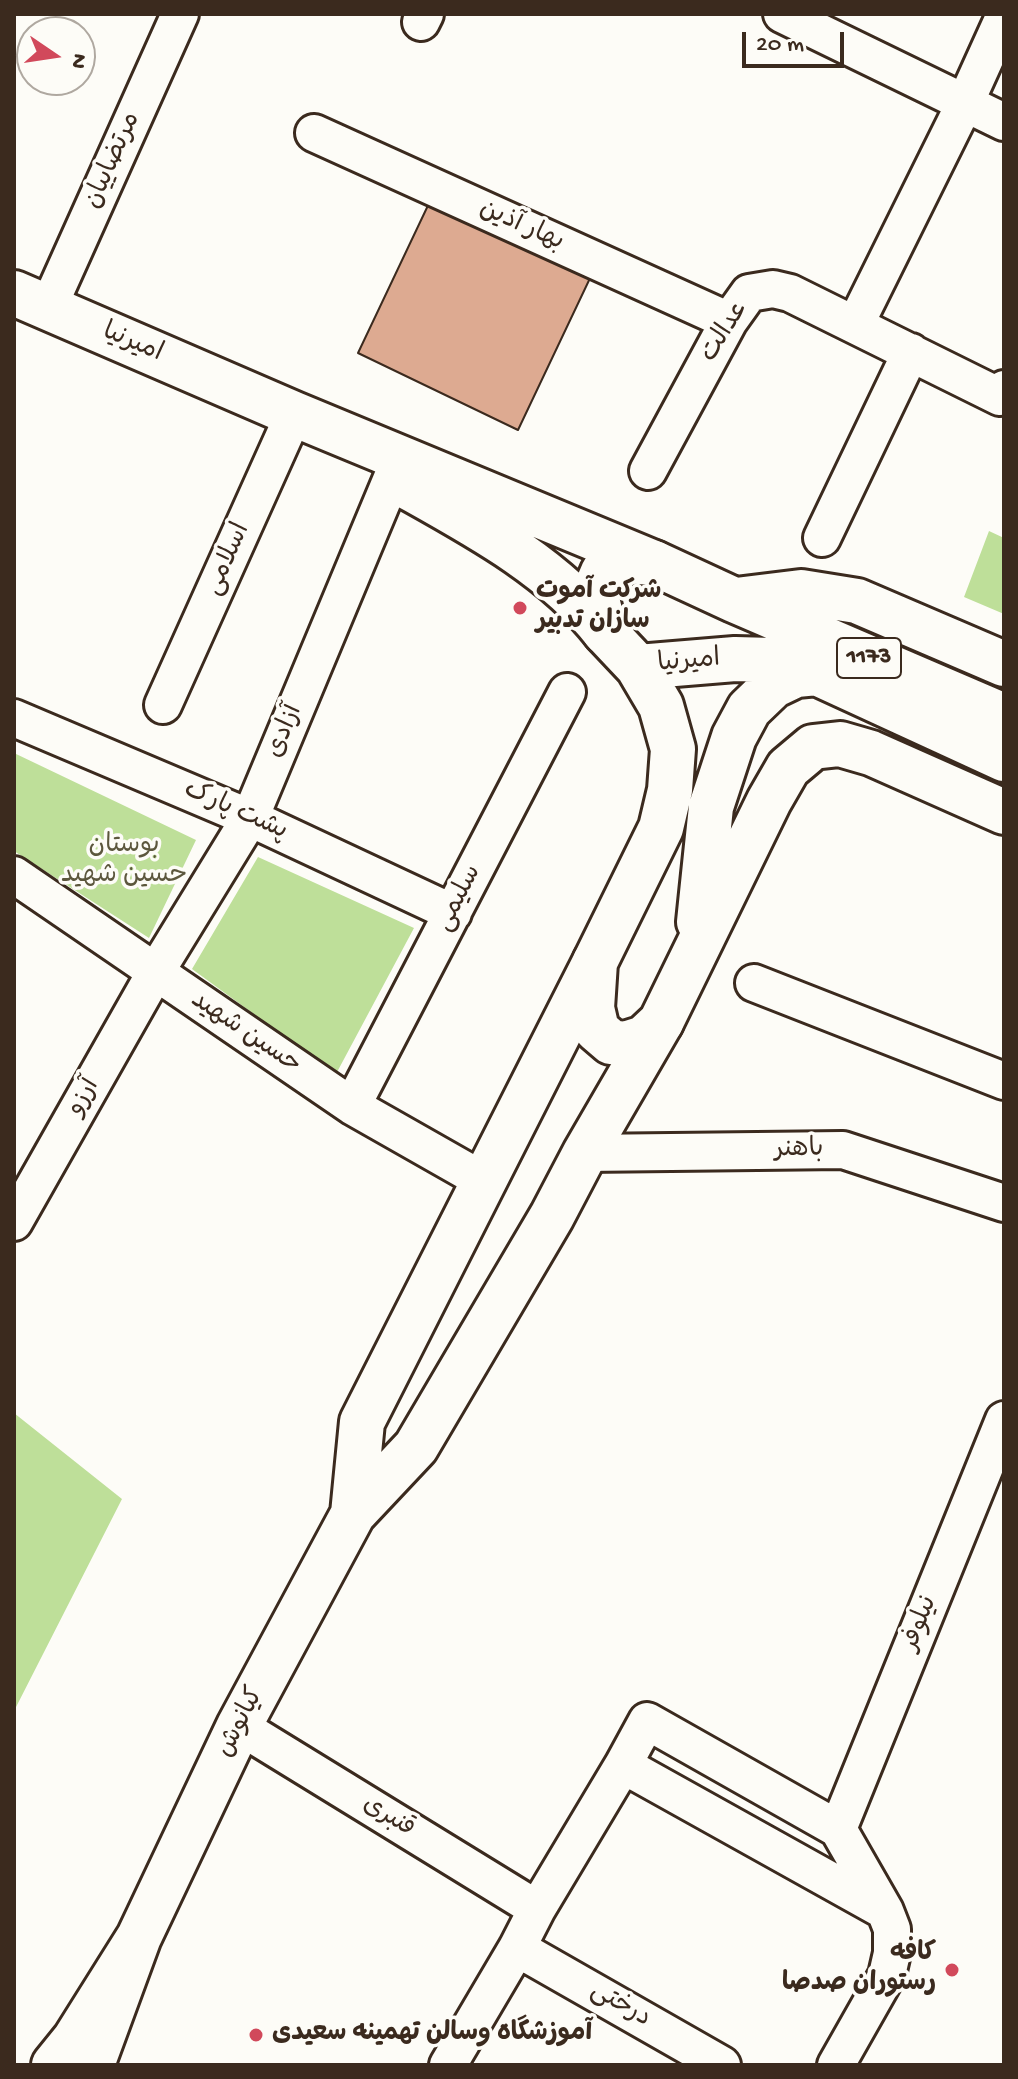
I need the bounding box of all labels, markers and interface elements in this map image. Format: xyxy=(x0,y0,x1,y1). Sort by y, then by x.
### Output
north arrow xyxy=(16,16,96,96)
scale bar xyxy=(746,16,848,66)
text: 20 m xyxy=(756,31,804,60)
text: N xyxy=(63,51,92,71)
street label: مرتضاییان xyxy=(79,108,149,214)
street label: بهار آذین xyxy=(474,195,568,259)
street label: عدالت xyxy=(695,295,757,369)
street label: امیرنیا xyxy=(97,317,167,371)
street label: اسلامی xyxy=(199,519,259,601)
place label: شرکت آموت سازان تدبیر xyxy=(536,577,661,638)
marker: شرکت آموت سازان تدبیر xyxy=(511,599,529,617)
road number: 1173 xyxy=(837,638,901,678)
street label: امیرنیا xyxy=(656,645,722,681)
street label: آزادی xyxy=(261,701,311,763)
street label: پشت پارک xyxy=(178,775,292,849)
park label: بوستان حسین شهید xyxy=(61,831,187,892)
street label: سلیمی xyxy=(430,861,490,937)
street label: حسین شهید xyxy=(184,986,306,1082)
street label: آرزو xyxy=(62,1074,108,1122)
street label: باهنر xyxy=(774,1135,824,1167)
street label: نیلوفر xyxy=(896,1592,946,1656)
street label: کیانوش xyxy=(211,1683,273,1763)
street label: قنبری xyxy=(356,1790,420,1846)
place label: کافه رستوران صدصا xyxy=(782,1939,936,2000)
marker: کافه رستوران صدصا xyxy=(943,1961,961,1979)
street label: درختی xyxy=(584,1976,656,2036)
place label: آموزشگاه وسالن تهمینه سعیدی xyxy=(272,2019,592,2051)
marker: آموزشگاه وسالن تهمینه سعیدی xyxy=(247,2026,265,2044)

